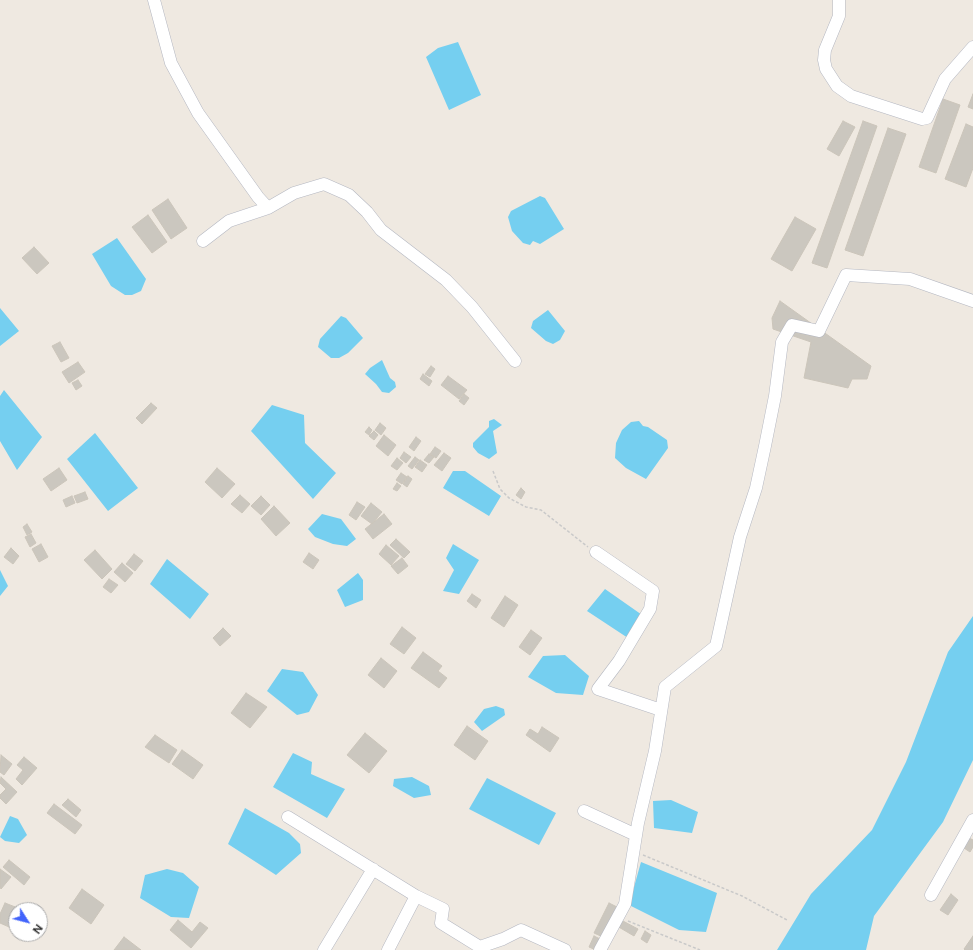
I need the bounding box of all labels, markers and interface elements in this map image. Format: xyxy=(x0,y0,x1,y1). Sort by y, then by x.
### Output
north arrow xyxy=(8,902,48,942)
text: N xyxy=(30,921,45,936)

